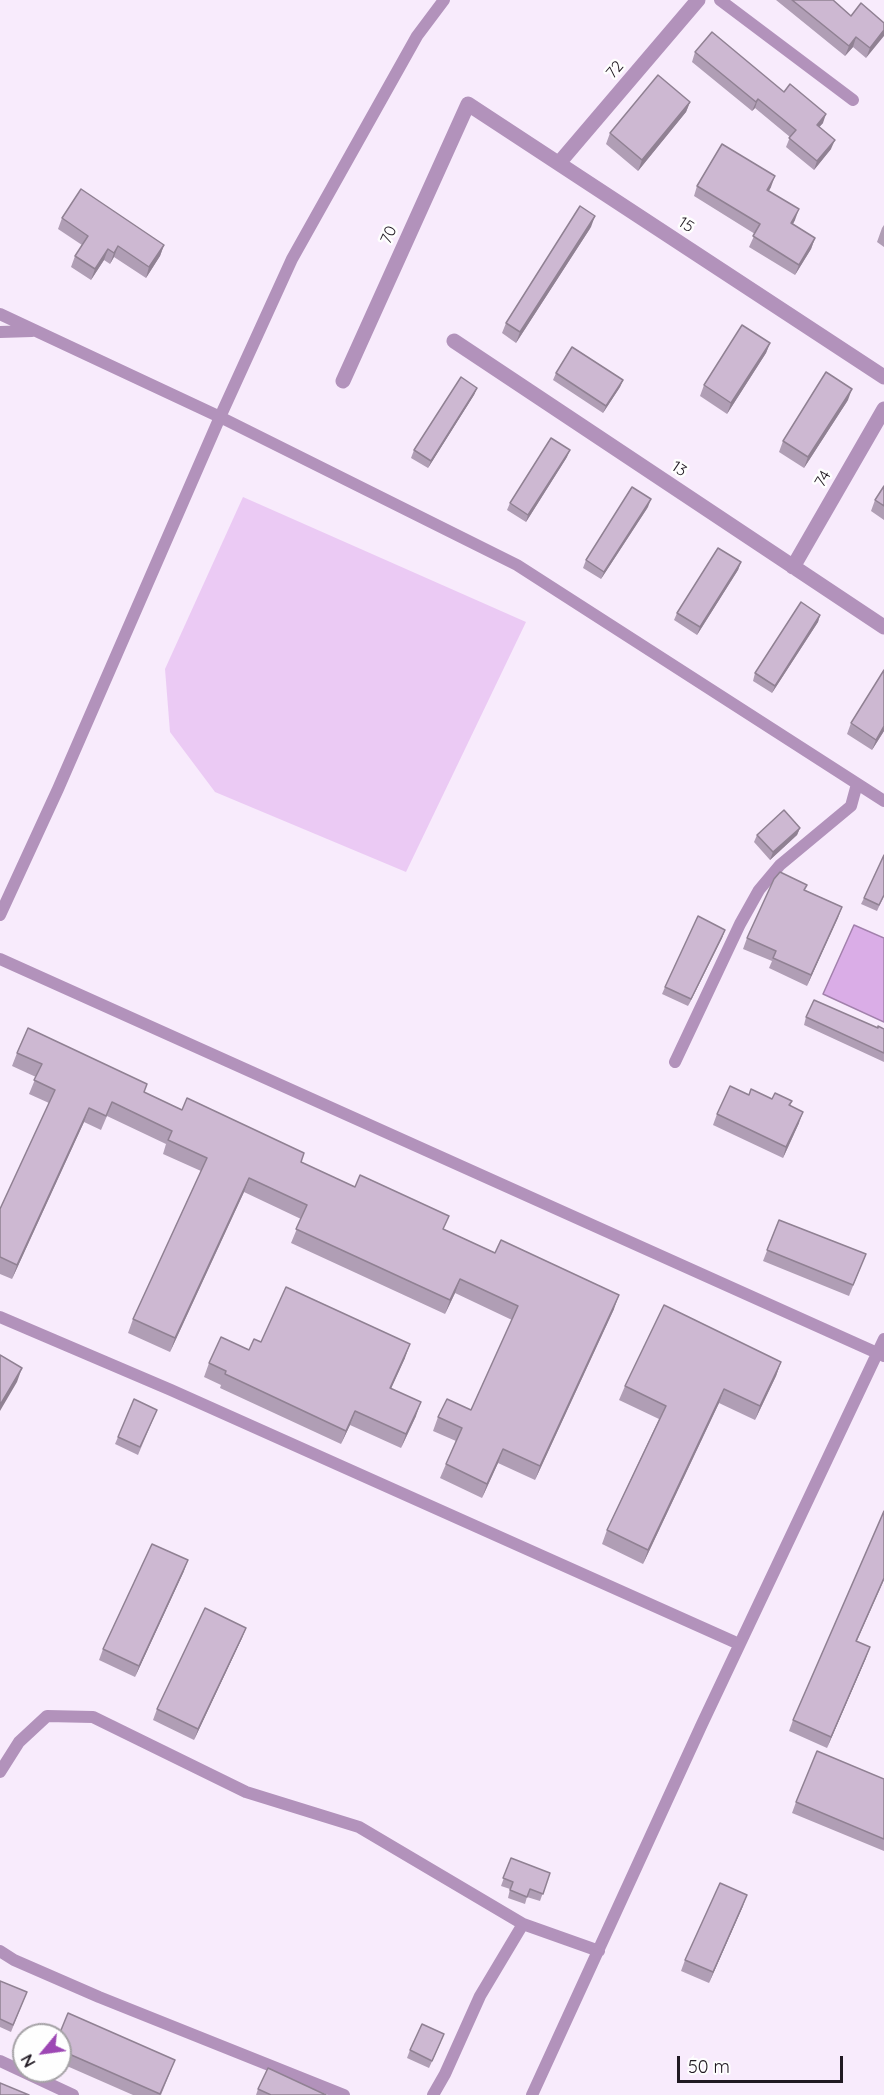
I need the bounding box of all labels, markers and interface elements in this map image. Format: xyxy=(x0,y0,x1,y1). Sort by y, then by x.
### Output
street label: 72 xyxy=(602,57,628,83)
street label: 15 xyxy=(675,213,697,237)
street label: 70 xyxy=(377,223,401,247)
street label: 13 xyxy=(668,457,690,481)
street label: 74 xyxy=(811,467,835,491)
north arrow xyxy=(12,2023,72,2083)
scale bar xyxy=(680,2044,846,2082)
text: N xyxy=(16,2051,40,2071)
text: 50 m xyxy=(688,2055,730,2078)

